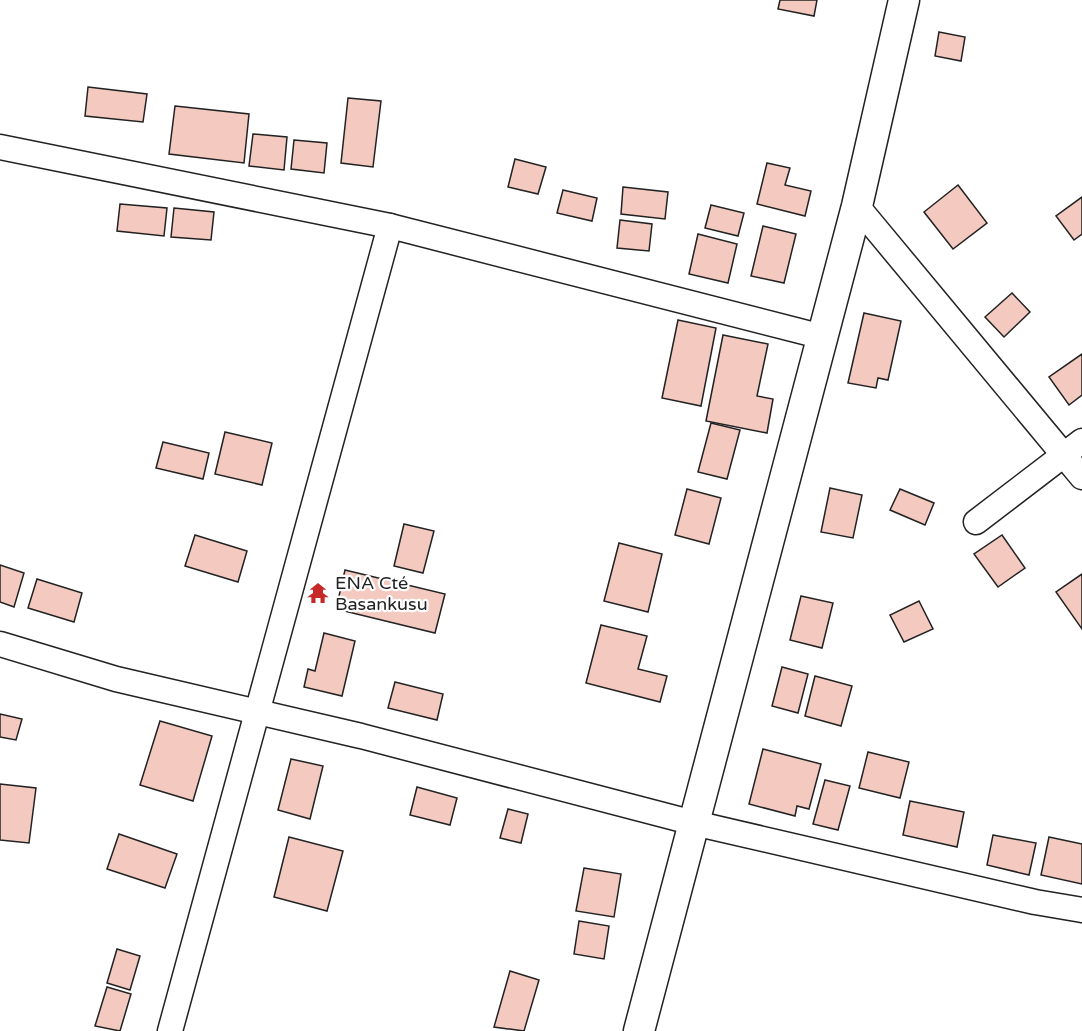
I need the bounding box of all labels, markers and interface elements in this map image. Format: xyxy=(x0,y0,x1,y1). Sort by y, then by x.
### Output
place label: ENA Cté Basankusu xyxy=(335,572,428,615)
temple icon: ENA Cté Basankusu xyxy=(306,581,330,605)

